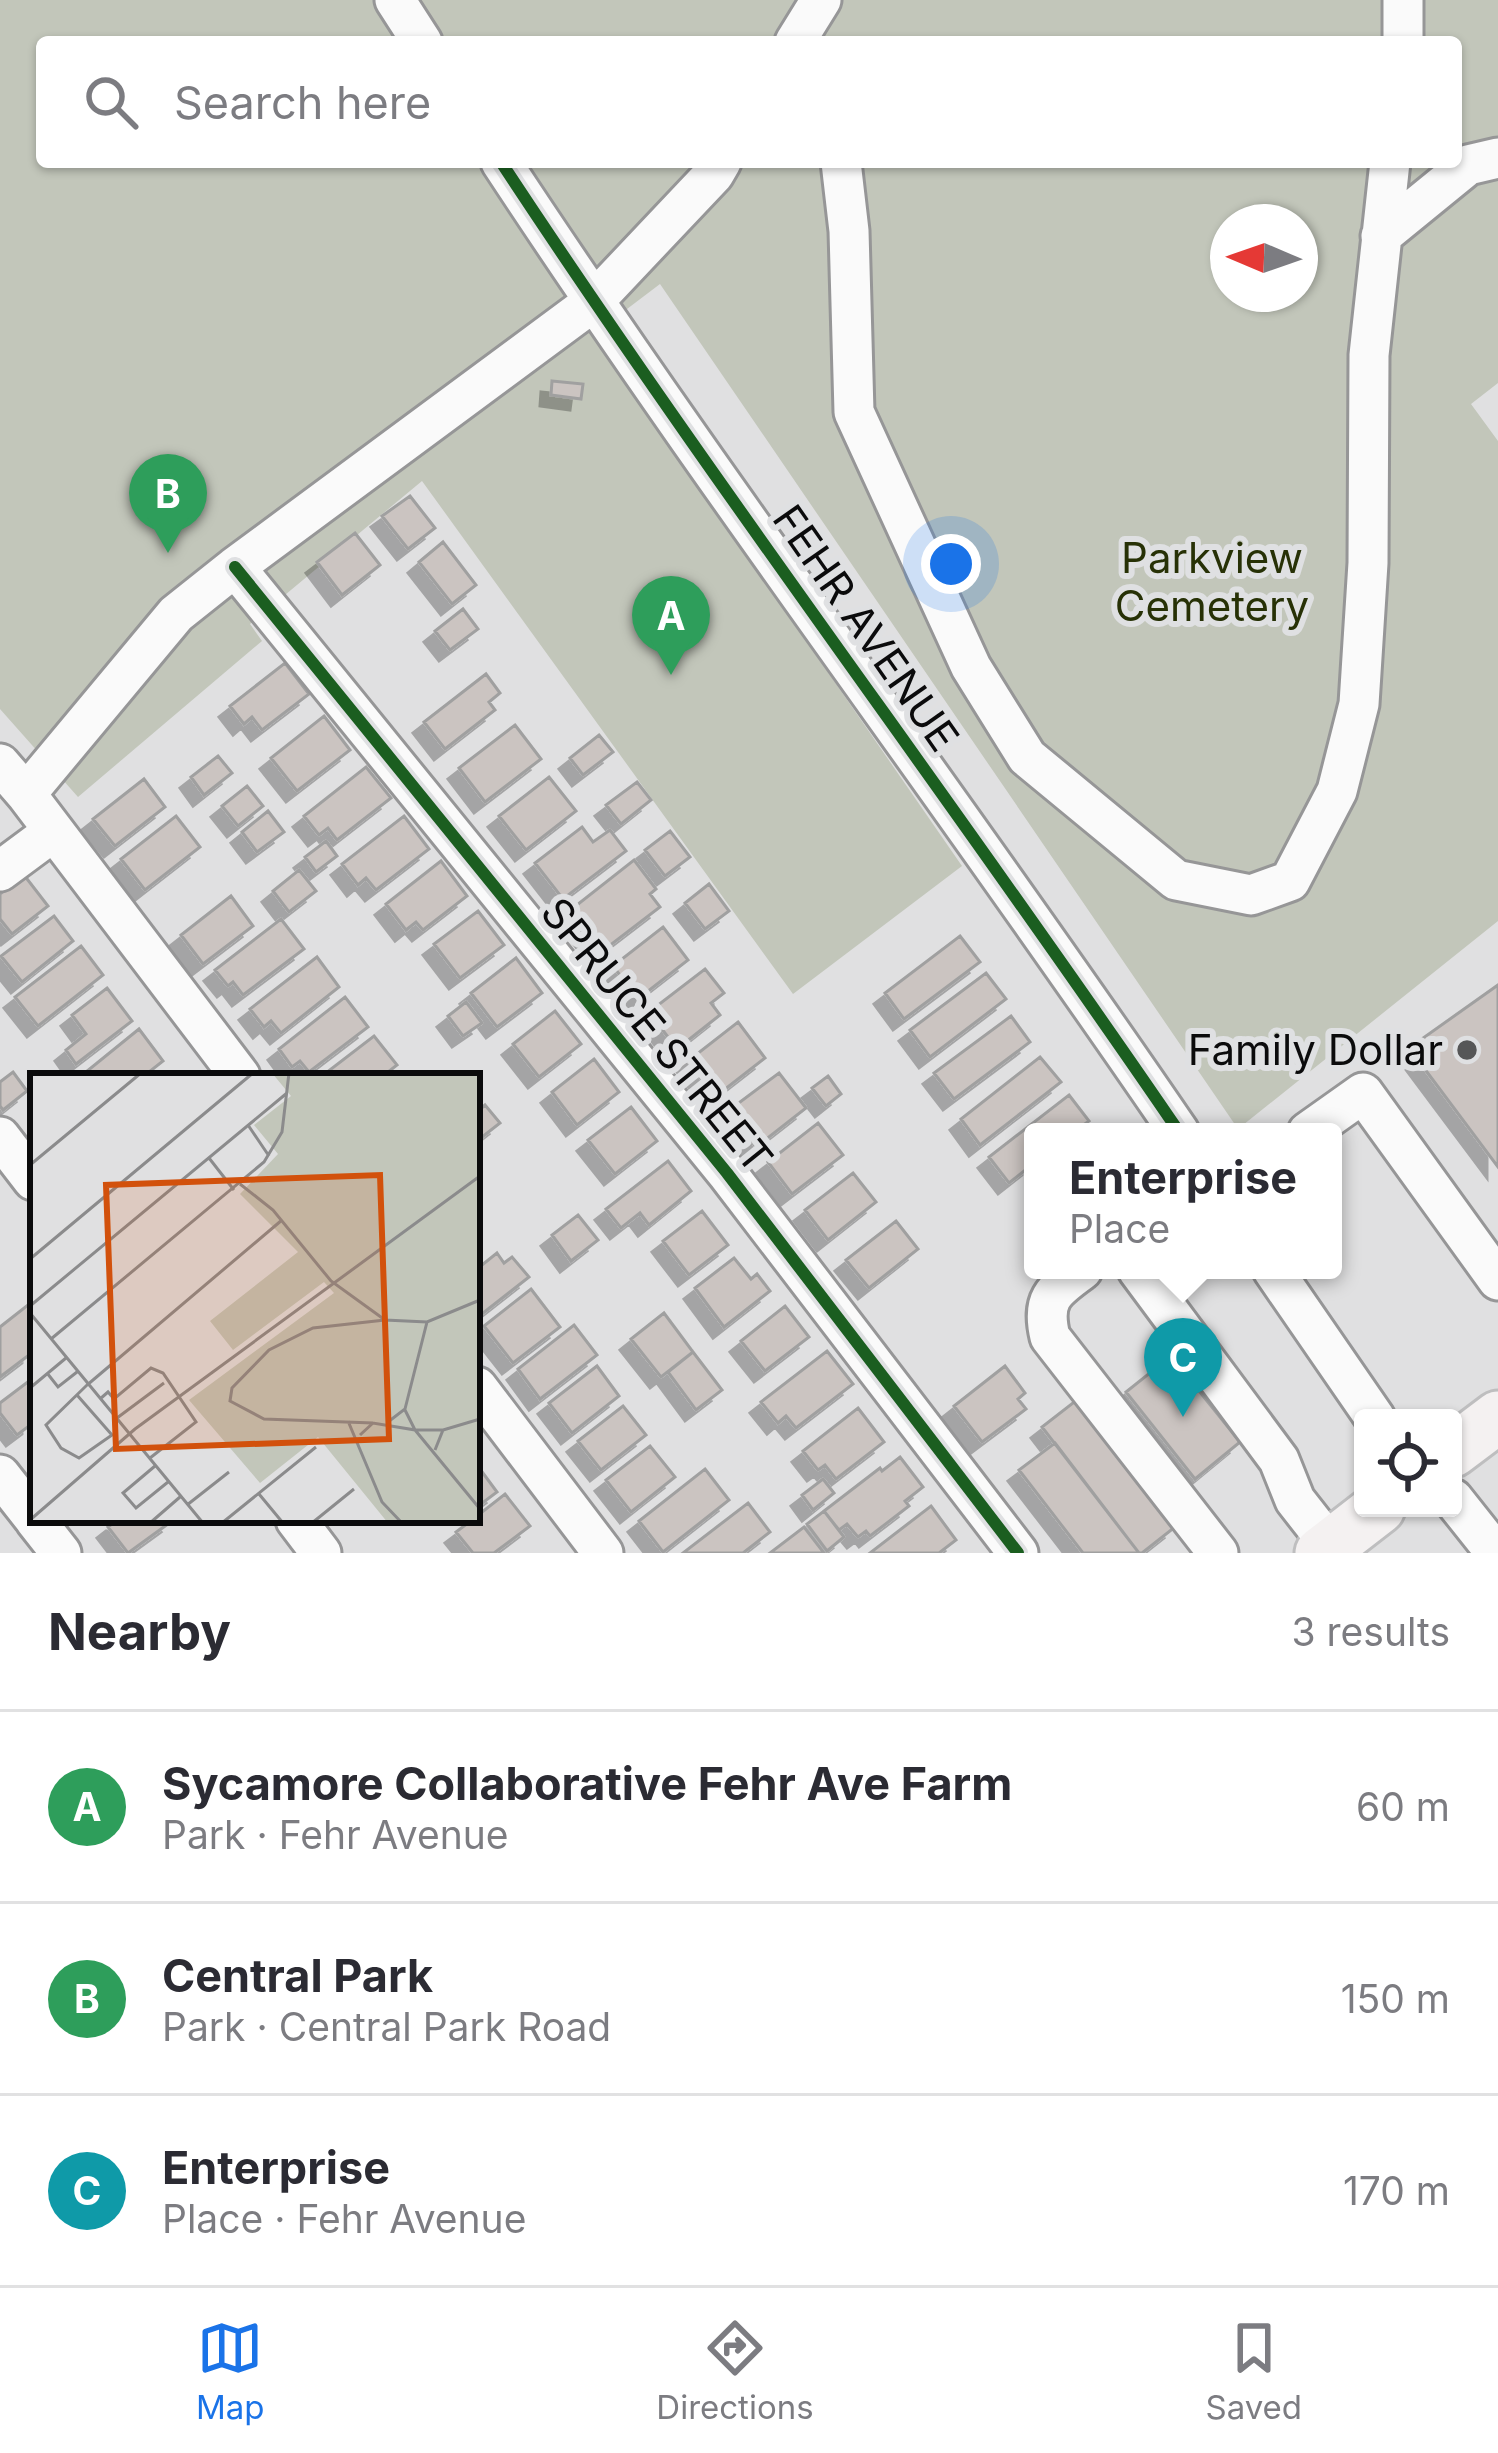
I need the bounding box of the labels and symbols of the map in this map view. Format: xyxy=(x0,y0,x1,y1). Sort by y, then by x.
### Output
north arrow xyxy=(1210,204,1318,312)
pin: B xyxy=(129,454,207,553)
street label: FEHR AVENUE xyxy=(763,495,970,761)
park label: Parkview Cemetery xyxy=(1115,532,1309,631)
your location xyxy=(921,534,981,594)
pin: A xyxy=(632,576,710,675)
street label: SPRUCE STREET xyxy=(531,887,784,1182)
place label: Family Dollar xyxy=(1188,1024,1443,1075)
marker: Family Dollar xyxy=(1454,1037,1480,1063)
inset map xyxy=(30,1073,480,1523)
pin: C xyxy=(1144,1318,1222,1417)

